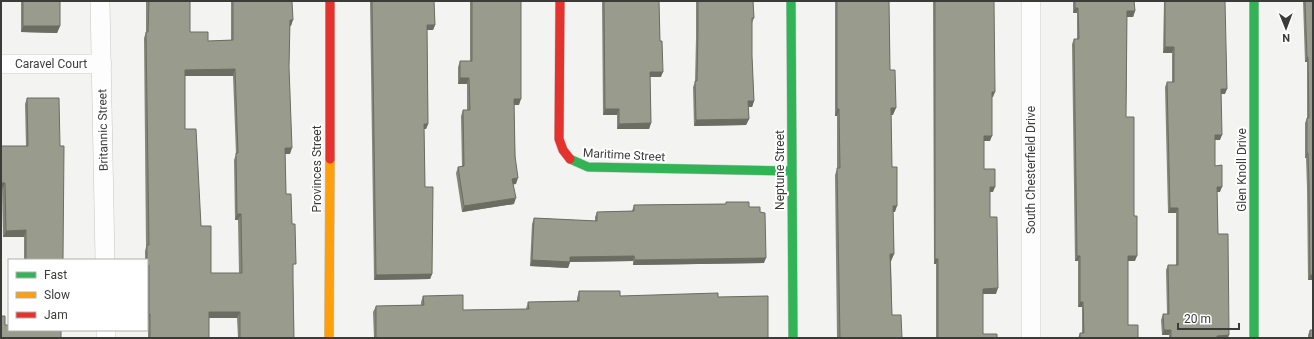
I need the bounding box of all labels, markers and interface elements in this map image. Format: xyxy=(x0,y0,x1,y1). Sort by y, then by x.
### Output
north arrow xyxy=(1266,8,1306,48)
text: N xyxy=(1282,31,1290,44)
street label: Caravel Court xyxy=(15,57,87,71)
street label: Britannic Street xyxy=(95,89,111,171)
street label: South Chesterfield Drive xyxy=(1024,106,1038,234)
street label: Provinces Street xyxy=(310,125,324,213)
street label: Glen Knoll Drive xyxy=(1235,128,1249,212)
street label: Neptune Street xyxy=(773,130,787,210)
street label: Maritime Street xyxy=(583,146,666,164)
legend xyxy=(8,259,148,331)
text: Fast xyxy=(44,268,67,282)
text: Slow xyxy=(44,288,70,302)
scale bar xyxy=(1178,305,1239,331)
text: Jam xyxy=(44,308,68,322)
text: 20 m xyxy=(1184,312,1211,326)

